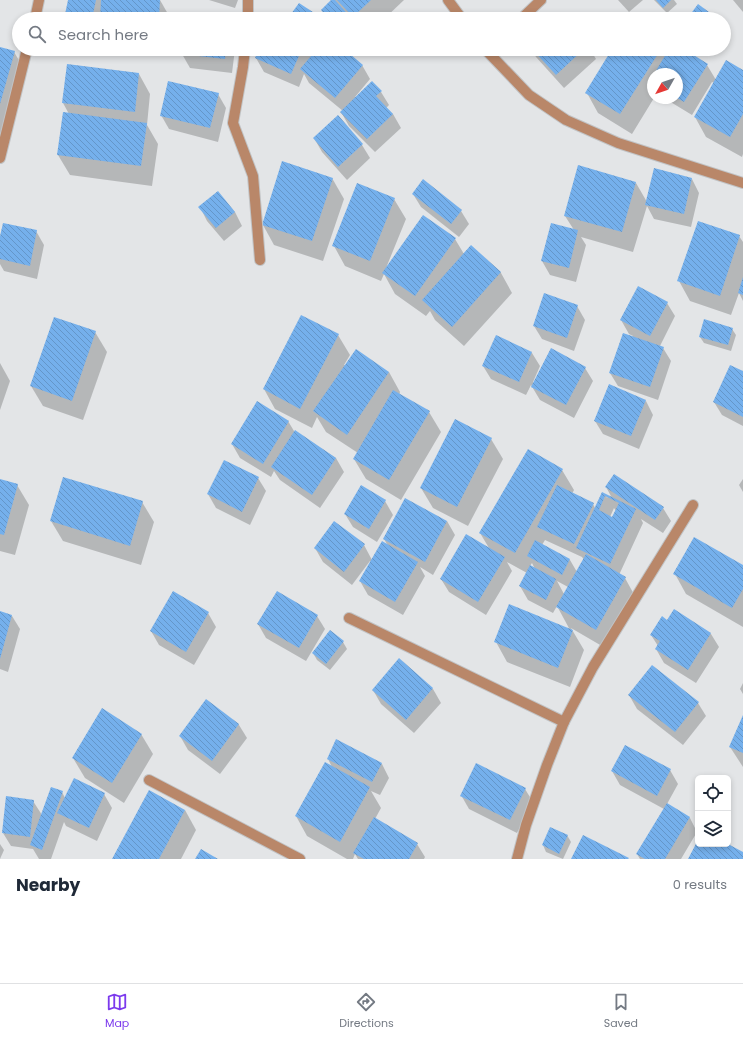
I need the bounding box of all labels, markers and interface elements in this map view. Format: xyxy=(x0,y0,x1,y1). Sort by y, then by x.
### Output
search box xyxy=(12,12,731,56)
icon: search xyxy=(26,23,48,45)
text: Search here xyxy=(58,24,148,45)
north arrow xyxy=(647,68,683,104)
map controls xyxy=(695,775,731,847)
button: locate xyxy=(695,775,731,811)
button: layers xyxy=(695,811,731,847)
text: Nearby xyxy=(16,873,80,897)
text: 0 results xyxy=(673,875,727,894)
tab: Map xyxy=(105,991,129,1032)
tab: Directions xyxy=(339,991,394,1032)
tab: Saved xyxy=(604,991,638,1032)

